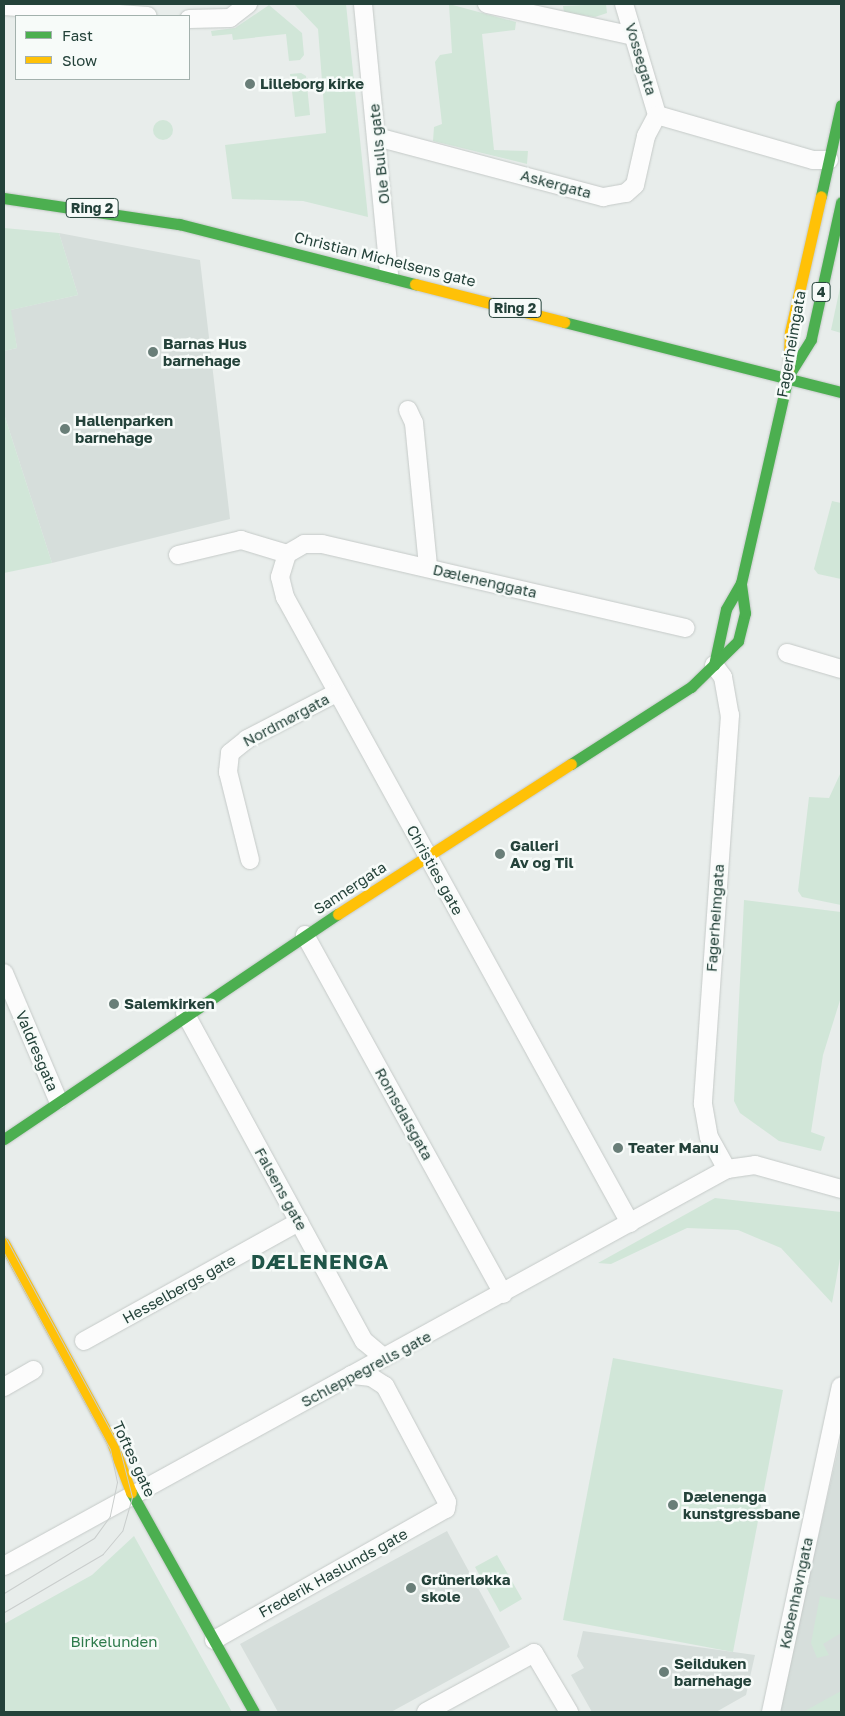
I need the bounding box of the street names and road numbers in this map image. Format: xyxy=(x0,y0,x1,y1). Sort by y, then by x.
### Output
street label: Vossegata xyxy=(621,21,661,97)
street label: Ole Bulls gate xyxy=(365,103,393,205)
street label: Askergata xyxy=(519,166,593,202)
road number: Ring 2 xyxy=(64,197,120,220)
street label: Christian Michelsens gate xyxy=(292,228,478,290)
road number: 4 xyxy=(811,280,831,304)
street label: Fagerheimgata xyxy=(773,289,809,399)
road number: Ring 2 xyxy=(488,296,542,320)
street label: Dælenenggata xyxy=(431,560,539,602)
street label: Nordmørgata xyxy=(240,690,332,750)
street label: Christies gate xyxy=(403,822,467,918)
street label: Sannergata xyxy=(310,858,390,918)
street label: Fagerheimgata xyxy=(702,863,728,973)
street label: Valdresgata xyxy=(12,1008,62,1094)
street label: Romsdalsgata xyxy=(371,1065,437,1163)
street label: Falsens gate xyxy=(251,1145,311,1233)
street label: Hesselbergs gate xyxy=(119,1251,239,1327)
street label: Schleppegrells gate xyxy=(298,1327,434,1411)
street label: Toftes gate xyxy=(109,1418,159,1500)
street label: Frederik Haslunds gate xyxy=(255,1525,411,1621)
street label: Københavngata xyxy=(775,1536,817,1650)

